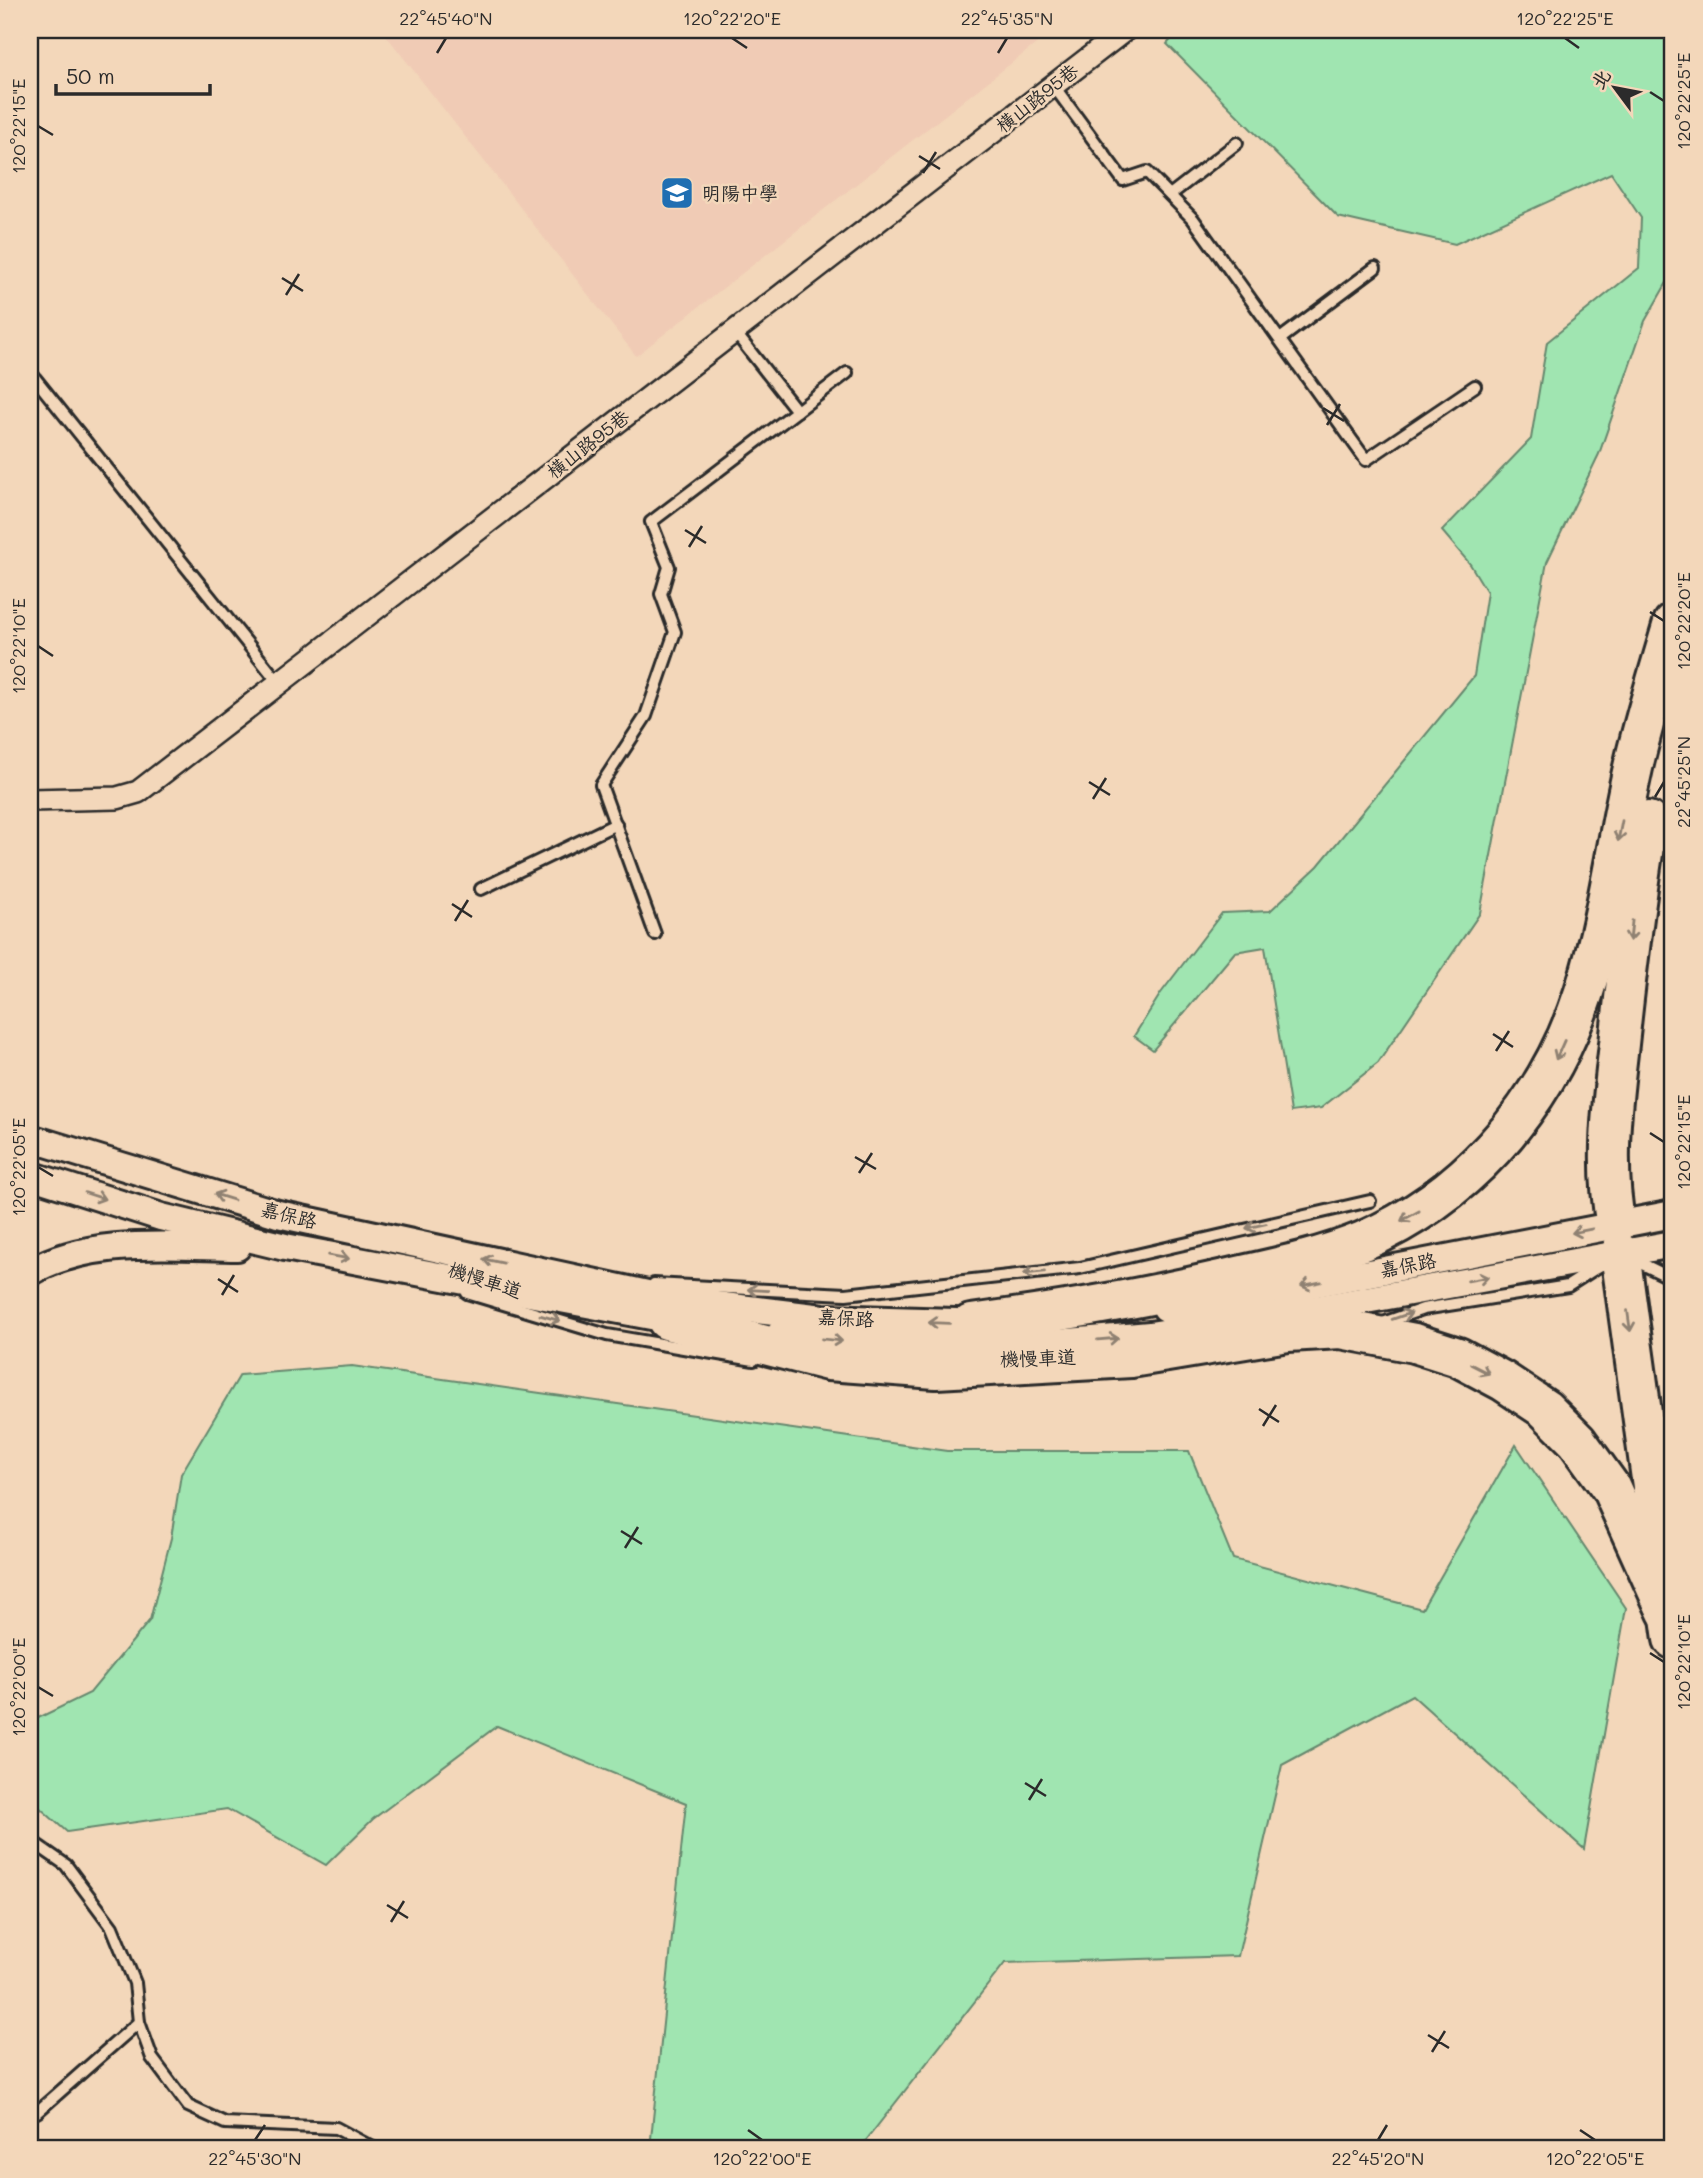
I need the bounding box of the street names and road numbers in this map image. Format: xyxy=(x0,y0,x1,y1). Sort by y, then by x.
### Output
street label: 橫山路95巷 xyxy=(990,57,1083,138)
street label: 橫山路95巷 xyxy=(541,403,634,484)
street label: 嘉保路 xyxy=(258,1195,320,1234)
street label: 嘉保路 xyxy=(1378,1247,1438,1282)
street label: 機慢車道 xyxy=(445,1256,525,1303)
street label: 嘉保路 xyxy=(817,1304,875,1331)
street label: 機慢車道 xyxy=(1000,1344,1076,1371)

